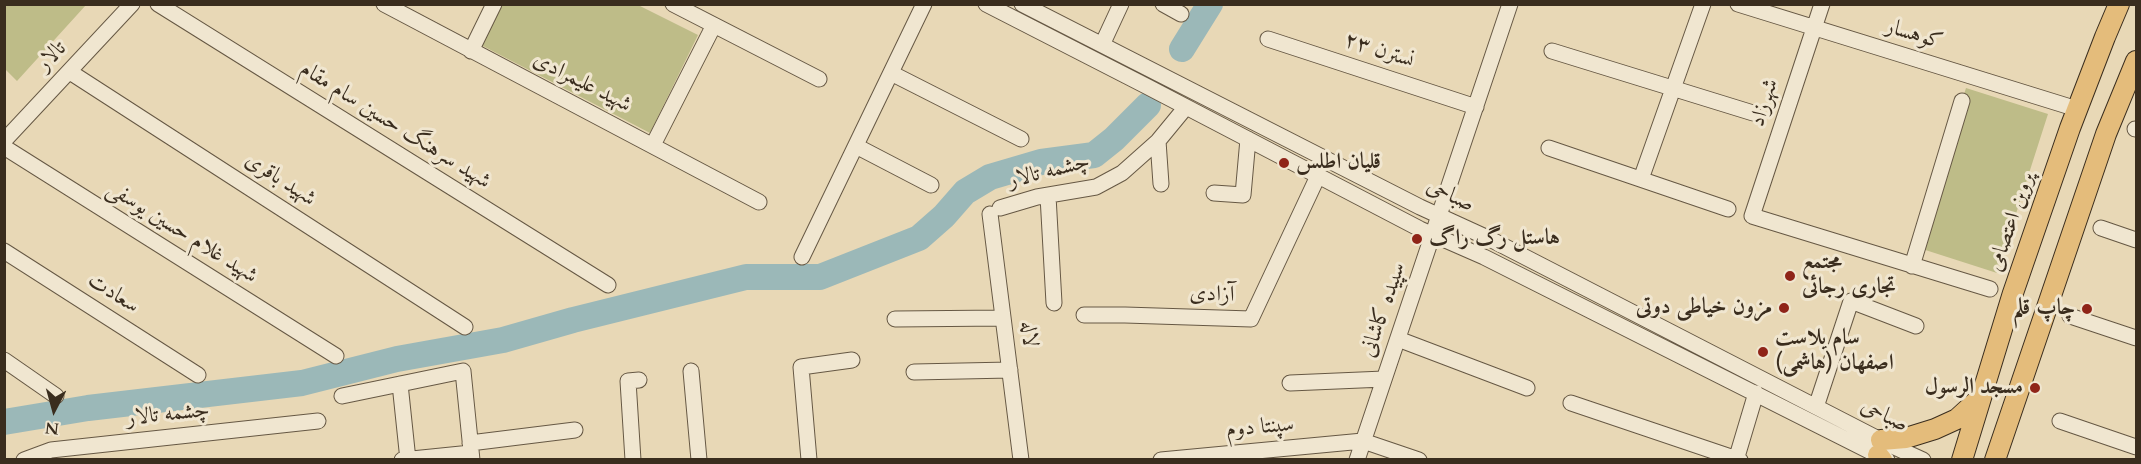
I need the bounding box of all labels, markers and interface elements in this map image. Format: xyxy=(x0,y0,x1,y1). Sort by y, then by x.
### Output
street label: کوهسار xyxy=(1882,14,1946,56)
street label: نسترن ۲۳ xyxy=(1341,27,1417,75)
street label: تالار xyxy=(31,36,73,78)
street label: شهید علیمرادی xyxy=(528,47,636,119)
street label: شهید سرهنگ حسین سام مقام xyxy=(295,57,495,195)
street label: شهرزاد xyxy=(1745,76,1785,130)
street label: شهید باقری xyxy=(240,147,320,213)
street label: چشمه تالار xyxy=(1005,149,1093,195)
place label: قلیان اطلس xyxy=(1296,150,1381,176)
marker: قلیان اطلس xyxy=(1277,156,1291,170)
street label: پروین اعتصامی xyxy=(1983,169,2041,275)
street label: صباحی xyxy=(1422,174,1478,218)
street label: شهید غلام حسین یوسفی xyxy=(102,176,262,290)
place label: هاستل رگ راگ xyxy=(1429,226,1560,252)
marker: هاستل رگ راگ xyxy=(1410,232,1424,246)
place label: مجتمع تجاری رجائی xyxy=(1802,250,1896,302)
street label: سپیده کاشانی xyxy=(1356,259,1412,361)
street label: سعادت xyxy=(82,268,144,320)
marker: مجتمع تجاری رجائی xyxy=(1783,269,1797,283)
street label: آزادی xyxy=(1189,281,1235,309)
place label: مزون خیاطی دوتی xyxy=(1636,295,1772,321)
place label: چاپ قلم xyxy=(2013,296,2075,322)
marker: مزون خیاطی دوتی xyxy=(1777,301,1791,315)
marker: چاپ قلم xyxy=(2080,302,2094,316)
street label: لاله xyxy=(1013,319,1043,349)
place label: سام پلاست اصفهان (هاشمی) xyxy=(1775,326,1894,378)
marker: سام پلاست اصفهان (هاشمی) xyxy=(1756,345,1770,359)
place label: مسجد الرسول xyxy=(1925,375,2023,401)
north arrow xyxy=(24,380,84,440)
marker: مسجد الرسول xyxy=(2028,381,2042,395)
street label: صباحی xyxy=(1856,393,1912,439)
street label: چشمه تالار xyxy=(125,398,211,432)
street label: سپنتا دوم xyxy=(1225,412,1295,444)
text: N xyxy=(44,416,60,440)

